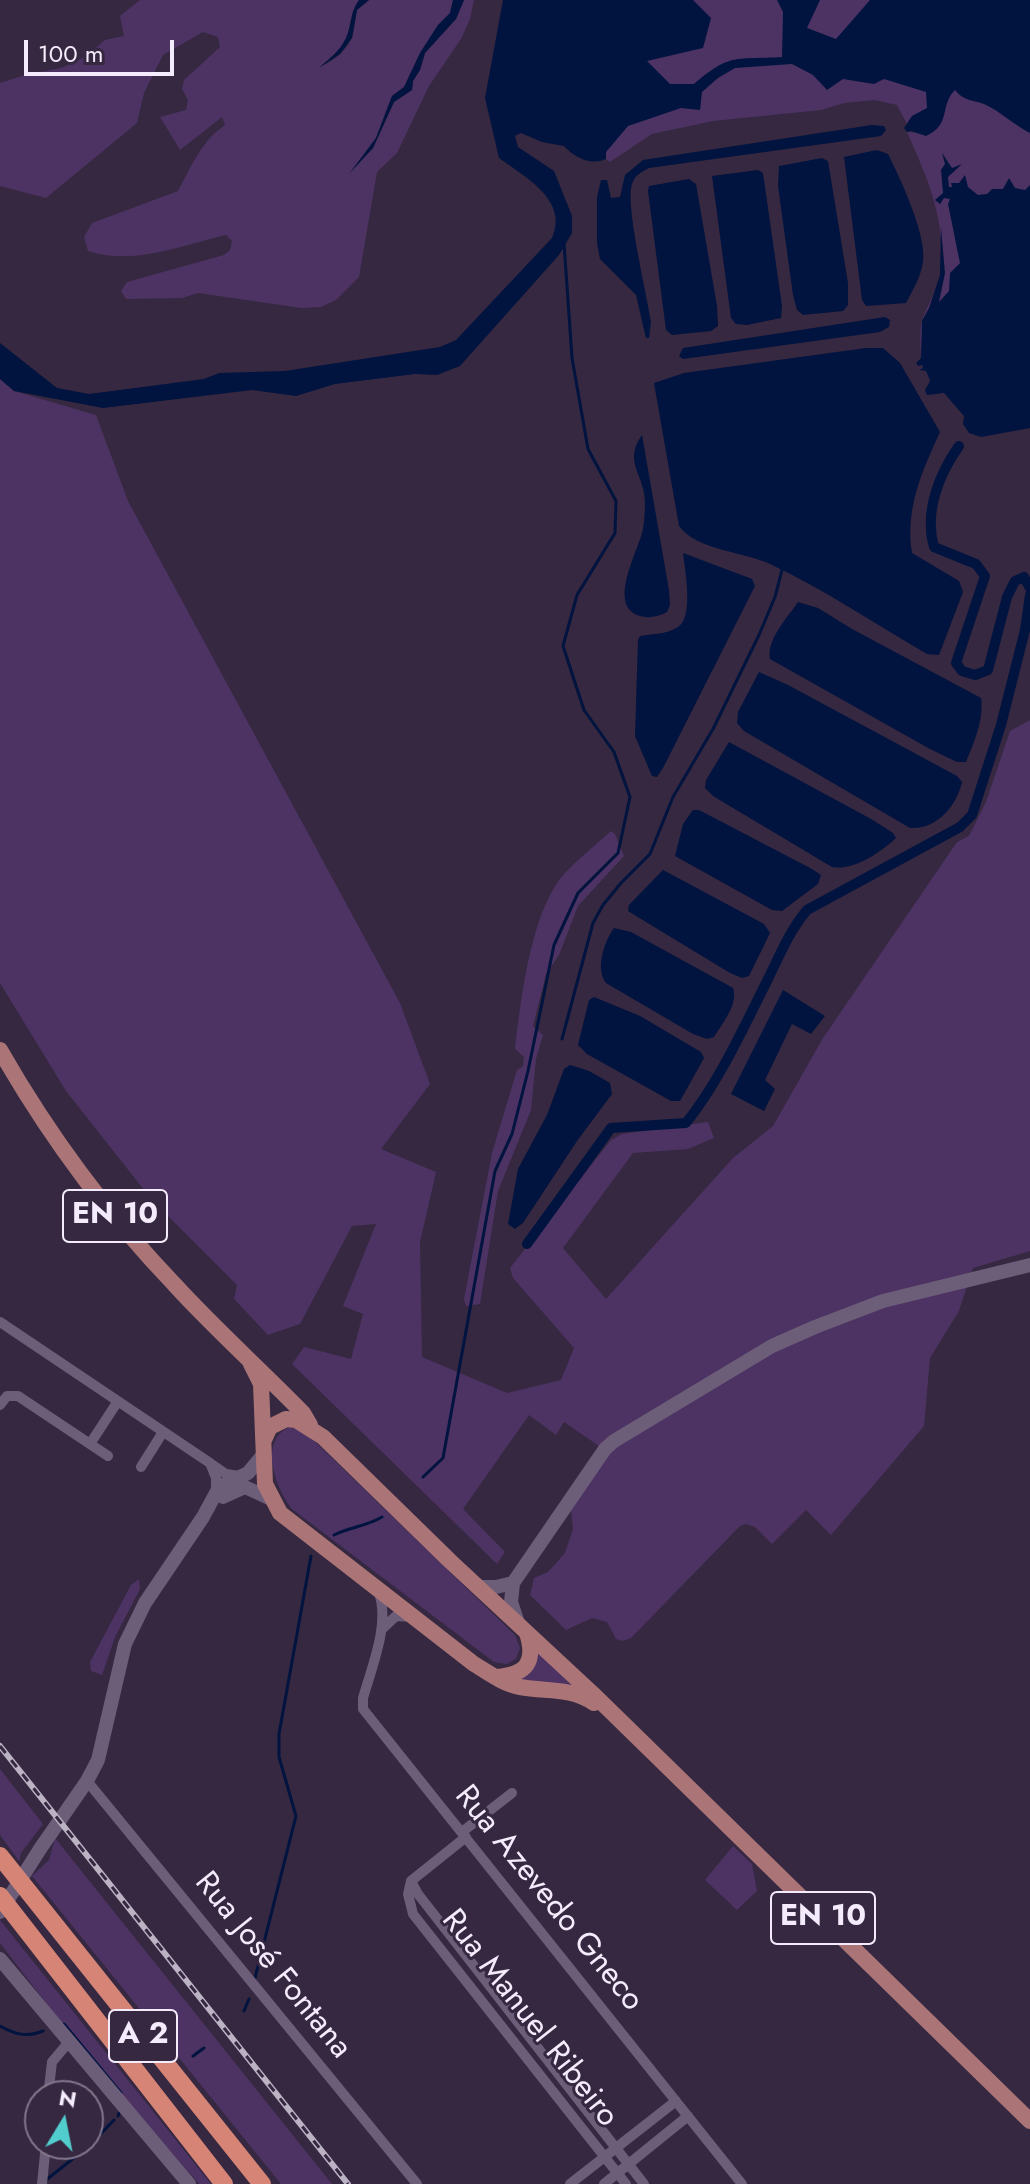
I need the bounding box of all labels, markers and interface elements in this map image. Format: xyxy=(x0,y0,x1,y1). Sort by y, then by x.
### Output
scale bar xyxy=(28,24,178,74)
text: 100 m xyxy=(38,36,104,71)
road number: EN 10 xyxy=(63,1190,167,1242)
street label: Rua Azevedo Gneco xyxy=(445,1779,651,2019)
street label: Rua José Fontana xyxy=(185,1865,359,2067)
road number: EN 10 xyxy=(771,1892,875,1944)
street label: Rua Manuel Ribeiro xyxy=(432,1903,626,2135)
road number: A 2 xyxy=(109,2010,177,2062)
north arrow xyxy=(24,2080,104,2160)
text: N xyxy=(56,2081,79,2116)

